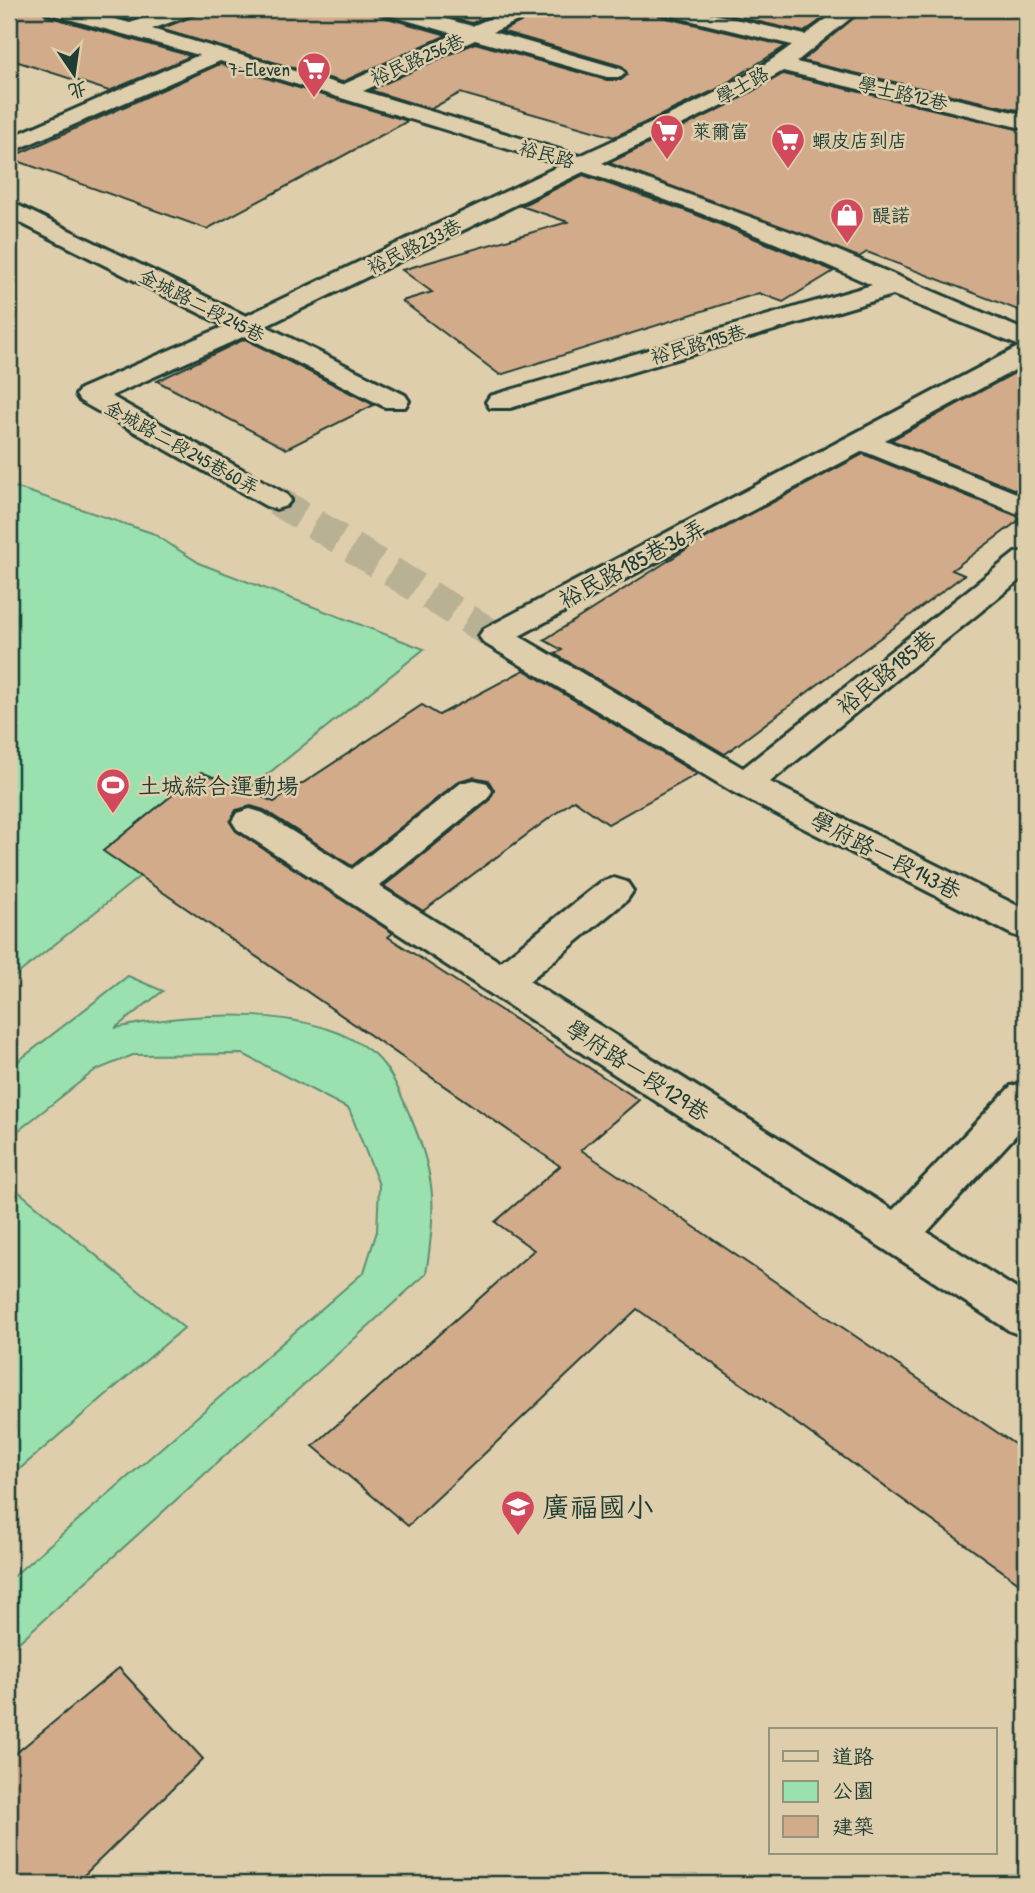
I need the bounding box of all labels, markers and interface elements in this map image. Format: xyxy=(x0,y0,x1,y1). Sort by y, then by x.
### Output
street label: 裕民路256巷 xyxy=(366,27,468,91)
north arrow xyxy=(38,38,108,108)
supermarket icon: 7-Eleven xyxy=(295,50,333,99)
place label: 7-Eleven xyxy=(228,56,290,82)
street label: 學士路 xyxy=(711,60,773,110)
street label: 學士路12巷 xyxy=(855,70,951,116)
text: 北 xyxy=(66,76,90,105)
supermarket icon: 萊爾富 xyxy=(648,112,686,161)
place label: 萊爾富 xyxy=(692,118,749,144)
supermarket icon: 蝦皮店到店 xyxy=(769,121,807,170)
place label: 蝦皮店到店 xyxy=(812,127,907,153)
street label: 裕民路 xyxy=(516,134,578,174)
shop icon: 醍諾 xyxy=(828,196,866,245)
place label: 醍諾 xyxy=(872,202,910,228)
street label: 裕民路233巷 xyxy=(362,212,466,280)
street label: 金城路二段245巷 xyxy=(135,262,269,348)
street label: 裕民路195巷 xyxy=(647,318,749,370)
street label: 金城路二段245巷60弄 xyxy=(100,394,264,500)
street label: 裕民路185巷36弄 xyxy=(553,511,711,615)
street label: 裕民路185巷 xyxy=(830,622,943,722)
sports icon: 土城綜合運動場 xyxy=(94,766,132,815)
place label: 土城綜合運動場 xyxy=(138,770,299,801)
street label: 學府路一段143巷 xyxy=(805,804,968,907)
street label: 學府路一段129巷 xyxy=(560,1012,717,1129)
school or university icon: 廣福國小 xyxy=(499,1488,537,1537)
place label: 廣福國小 xyxy=(542,1488,654,1526)
legend xyxy=(769,1728,996,1854)
text: 道路 xyxy=(832,1742,874,1771)
text: 公園 xyxy=(832,1776,874,1805)
text: 建築 xyxy=(832,1812,874,1841)

